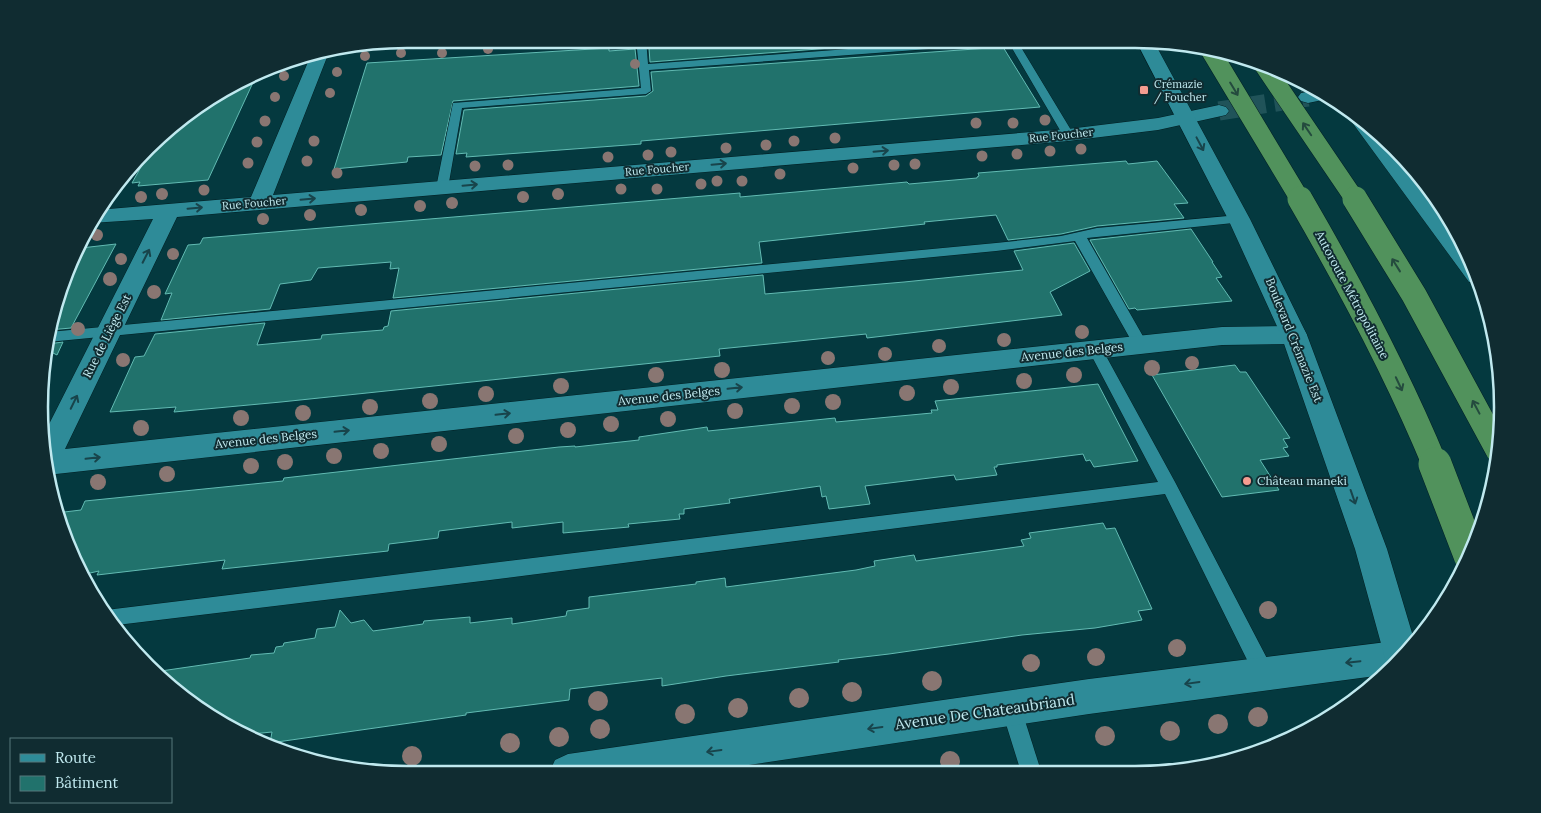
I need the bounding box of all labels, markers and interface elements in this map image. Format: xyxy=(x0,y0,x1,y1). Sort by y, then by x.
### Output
place label: Crémazie / Foucher xyxy=(1154,77,1207,105)
one-way arrow xyxy=(1229,82,1239,96)
marker: Crémazie / Foucher xyxy=(1138,84,1150,96)
one-way arrow xyxy=(1302,123,1312,137)
street label: Rue Foucher xyxy=(1028,125,1094,145)
one-way arrow xyxy=(1195,137,1205,152)
one-way arrow xyxy=(873,146,889,155)
street label: Rue Foucher xyxy=(624,159,690,179)
one-way arrow xyxy=(711,160,727,169)
one-way arrow xyxy=(462,180,478,190)
street label: Rue Foucher xyxy=(221,193,287,213)
one-way arrow xyxy=(300,194,316,203)
one-way arrow xyxy=(187,203,203,213)
street label: Autoroute Métropolitaine xyxy=(1312,227,1393,362)
one-way arrow xyxy=(141,249,151,264)
one-way arrow xyxy=(1391,259,1401,273)
street label: Boulevard Crémazie Est xyxy=(1263,275,1326,404)
street label: Rue de Liège Est xyxy=(79,291,134,380)
street label: Avenue des Belges xyxy=(1019,339,1124,364)
one-way arrow xyxy=(1394,376,1404,391)
street label: Avenue des Belges xyxy=(616,383,721,408)
one-way arrow xyxy=(726,384,742,393)
one-way arrow xyxy=(70,395,79,410)
one-way arrow xyxy=(1471,400,1480,415)
one-way arrow xyxy=(495,409,511,419)
street label: Avenue des Belges xyxy=(213,426,318,451)
one-way arrow xyxy=(334,426,350,436)
one-way arrow xyxy=(85,453,101,463)
place label: Château maneki xyxy=(1257,473,1347,488)
marker: Château maneki xyxy=(1241,475,1253,487)
one-way arrow xyxy=(1349,489,1359,505)
one-way arrow xyxy=(1345,657,1361,667)
one-way arrow xyxy=(1184,678,1200,688)
street label: Avenue De Chateaubriand xyxy=(893,690,1076,734)
one-way arrow xyxy=(867,723,883,733)
legend xyxy=(10,738,172,803)
one-way arrow xyxy=(707,747,723,757)
text: Route xyxy=(55,748,96,767)
text: Bâtiment xyxy=(55,773,118,792)

